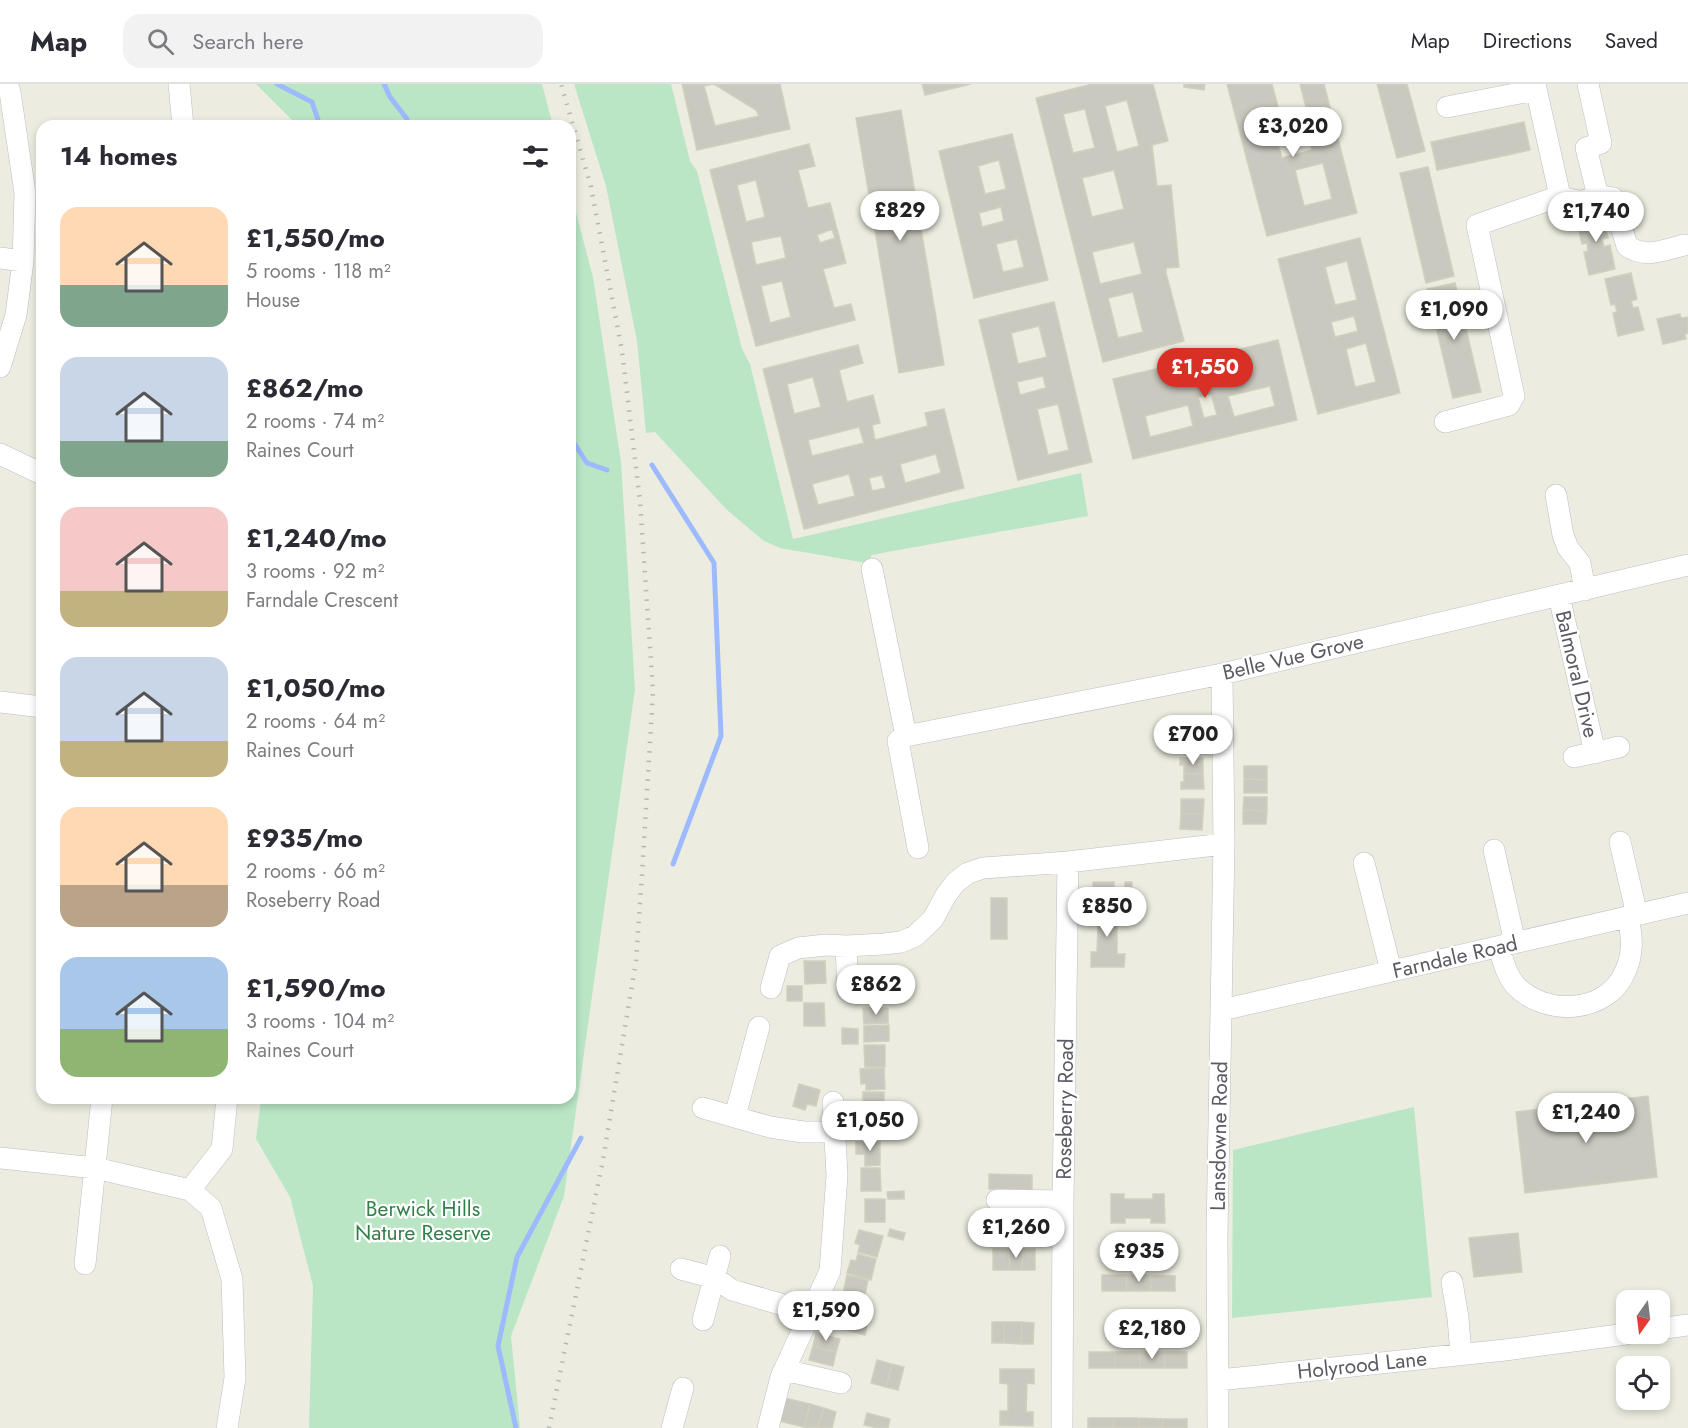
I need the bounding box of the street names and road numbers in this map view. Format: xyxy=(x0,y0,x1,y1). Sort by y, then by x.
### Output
street label: Balmoral Drive xyxy=(1548,607,1606,741)
street label: Belle Vue Grove xyxy=(1220,626,1367,688)
street label: Farndale Road xyxy=(1390,928,1520,986)
street label: Roseberry Road xyxy=(1049,1038,1081,1180)
street label: Lansdowne Road xyxy=(1203,1061,1235,1211)
street label: Holyrood Lane xyxy=(1296,1343,1428,1387)

